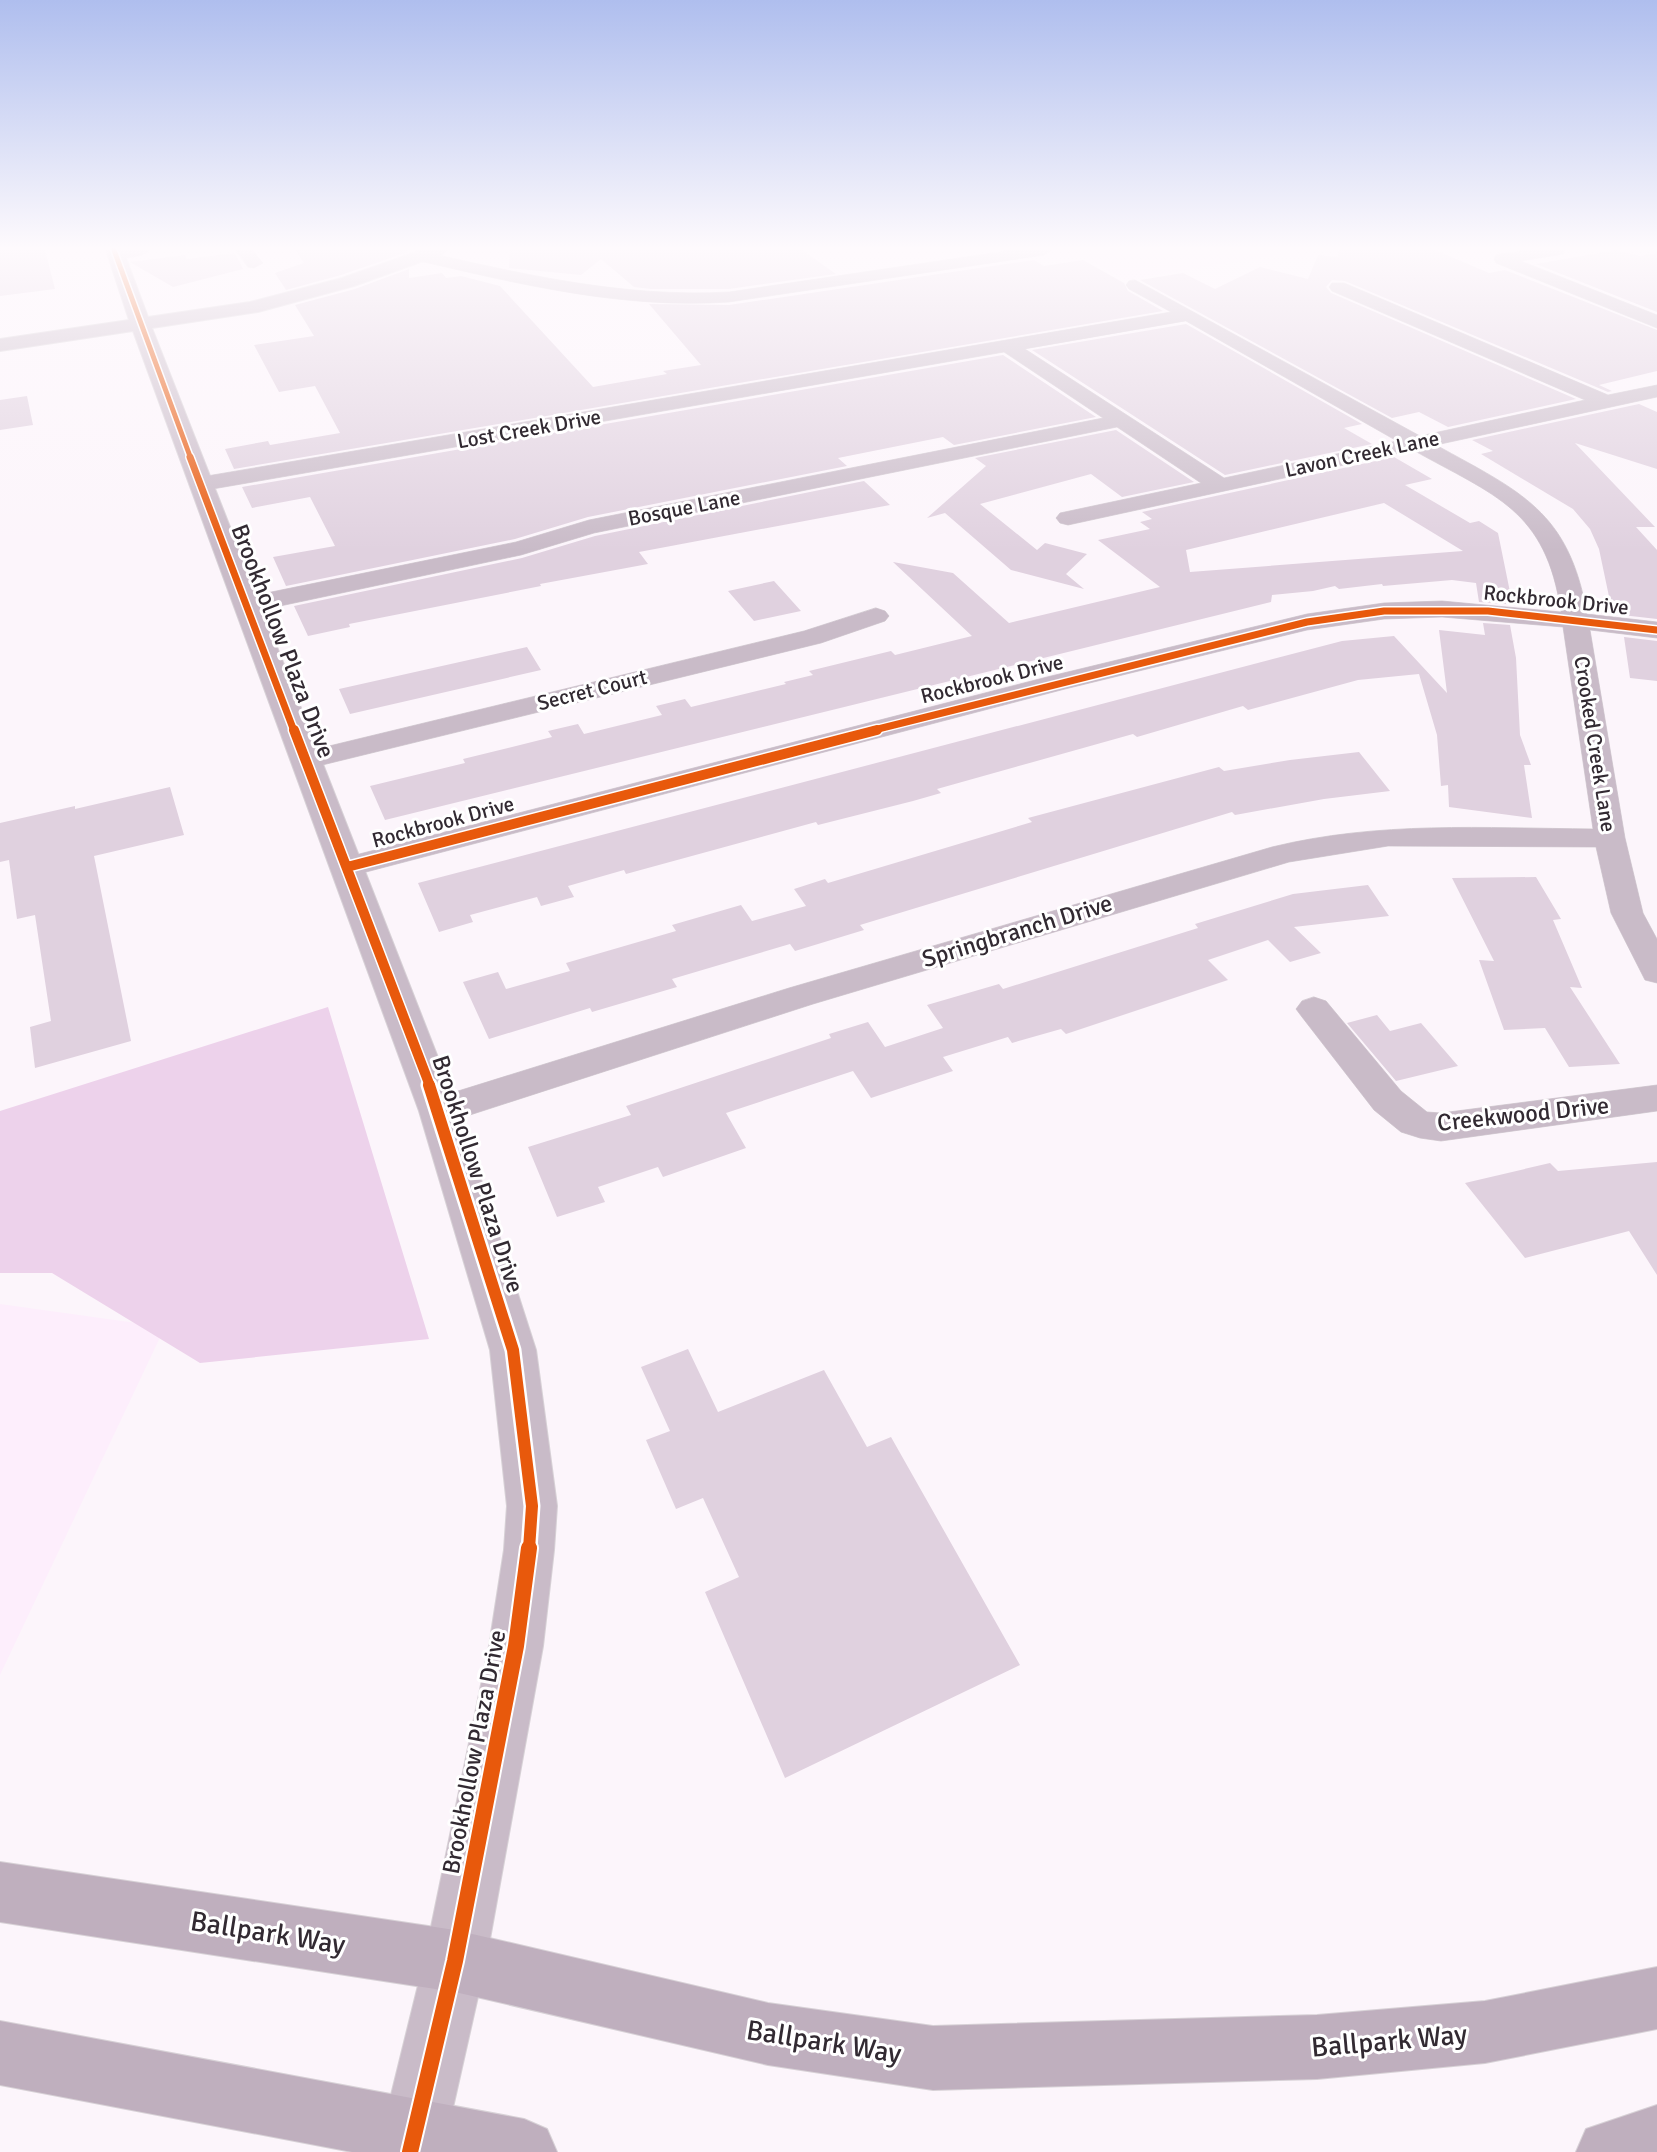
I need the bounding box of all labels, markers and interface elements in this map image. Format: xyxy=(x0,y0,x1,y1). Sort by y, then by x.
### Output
street label: Lost Creek Drive xyxy=(455,404,603,454)
street label: Lavon Creek Lane xyxy=(1283,425,1441,483)
street label: Bosque Lane xyxy=(626,484,742,532)
street label: Brookhollow Plaza Drive xyxy=(225,520,341,762)
street label: Rockbrook Drive xyxy=(1482,579,1630,621)
street label: Rockbrook Drive xyxy=(918,649,1066,709)
street label: Crooked Creek Lane xyxy=(1568,654,1622,834)
street label: Secret Court xyxy=(534,664,650,716)
street label: Rockbrook Drive xyxy=(369,791,517,853)
street label: Springbranch Drive xyxy=(918,888,1116,974)
street label: Brookhollow Plaza Drive xyxy=(425,1051,531,1297)
street label: Creekwood Drive xyxy=(1436,1090,1610,1138)
street label: Brookhollow Plaza Drive xyxy=(436,1627,512,1877)
street label: Ballpark Way xyxy=(188,1904,348,1962)
street label: Ballpark Way xyxy=(744,2013,904,2071)
street label: Ballpark Way xyxy=(1310,2017,1469,2065)

